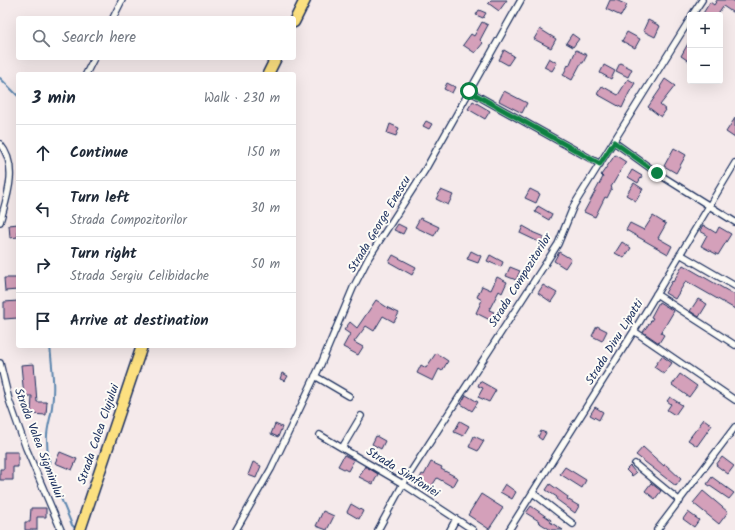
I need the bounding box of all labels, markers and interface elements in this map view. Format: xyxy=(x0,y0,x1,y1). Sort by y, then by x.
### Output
map controls xyxy=(687,12,723,84)
button: + xyxy=(687,12,723,48)
search box xyxy=(16,16,296,60)
text: Search here xyxy=(62,26,136,50)
icon: search xyxy=(30,27,52,49)
button: − xyxy=(687,48,723,84)
route start xyxy=(460,82,478,100)
text: 3 min xyxy=(32,85,76,112)
text: Walk · 230 m xyxy=(204,88,280,109)
text: Continue xyxy=(70,141,128,165)
icon: ahead xyxy=(32,142,54,164)
text: 150 m xyxy=(247,142,280,163)
route end xyxy=(648,164,666,182)
street label: Strada George Enescu xyxy=(343,172,416,276)
text: Turn left xyxy=(70,186,130,210)
icon: left xyxy=(32,198,54,220)
text: 30 m xyxy=(251,198,280,219)
text: Strada Compozitorilor xyxy=(70,210,187,231)
street label: Strada Compozitorilor xyxy=(484,229,558,331)
text: Turn right xyxy=(70,242,137,266)
icon: right xyxy=(32,254,54,276)
text: 50 m xyxy=(251,254,280,275)
text: Strada Sergiu Celibidache xyxy=(70,266,209,287)
street label: Strada Dinu Lipatti xyxy=(581,295,649,389)
text: Arrive at destination xyxy=(70,309,209,333)
icon: arrive xyxy=(32,310,54,332)
street label: Strada Calea Clujului xyxy=(72,380,125,487)
street label: Strada Valea Sigmirului xyxy=(9,385,69,502)
street label: Strada Simfoniei xyxy=(362,442,444,503)

